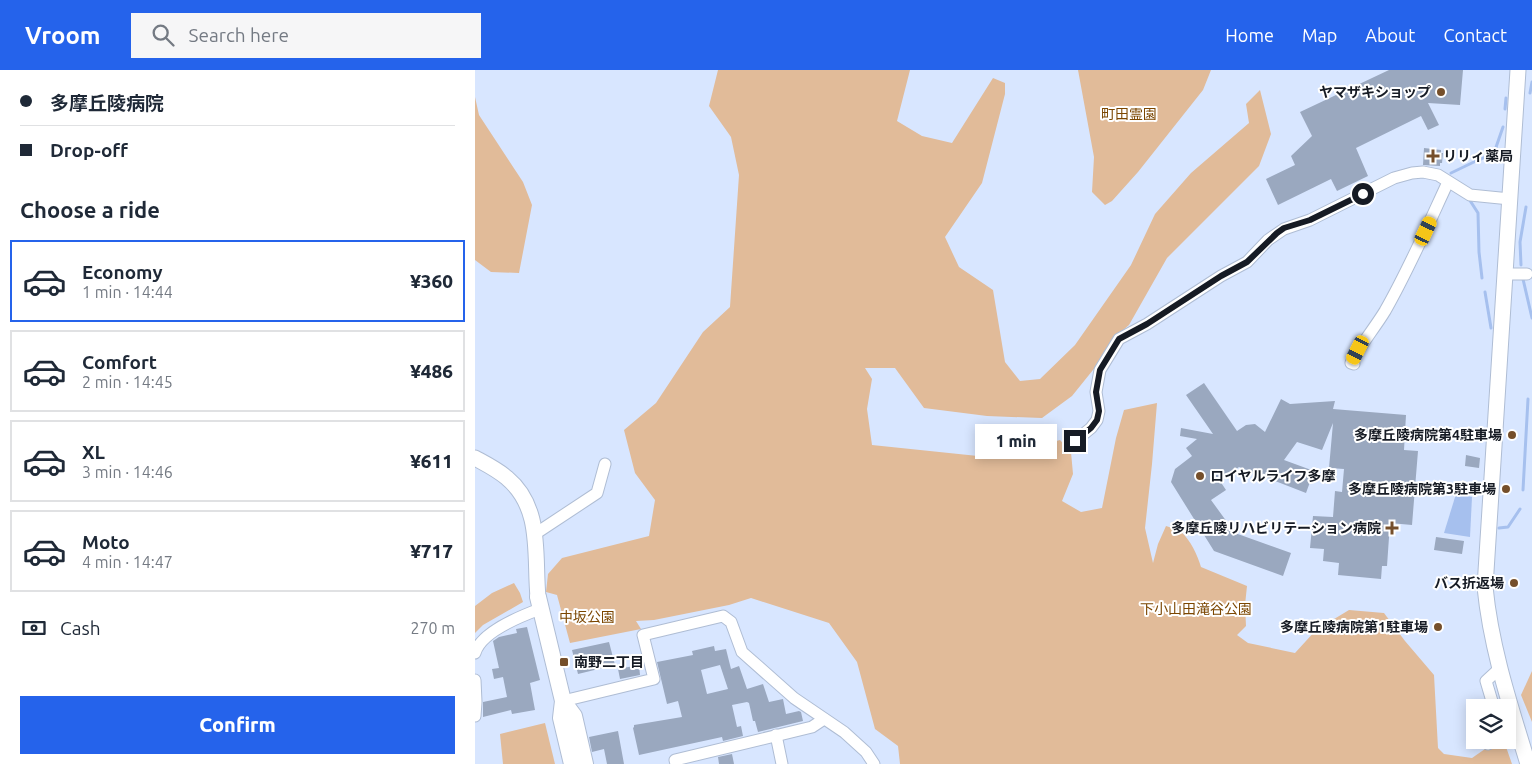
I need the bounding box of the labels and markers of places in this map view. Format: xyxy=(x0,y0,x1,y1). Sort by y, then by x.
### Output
place label: ヤマザキショップ xyxy=(1319,84,1431,100)
marker: ヤマザキショップ xyxy=(1435,86,1447,98)
place label: リリィ薬局 xyxy=(1443,148,1513,164)
marker: リリィ薬局 xyxy=(1427,150,1439,162)
place label: 多摩丘陵病院第4駐車場 xyxy=(1354,427,1502,443)
marker: 多摩丘陵病院第4駐車場 xyxy=(1506,429,1518,441)
place label: ロイヤルライフ多摩 xyxy=(1210,468,1336,484)
marker: ロイヤルライフ多摩 xyxy=(1194,470,1206,482)
place label: 多摩丘陵病院第3駐車場 xyxy=(1348,481,1496,497)
marker: 多摩丘陵病院第3駐車場 xyxy=(1500,483,1512,495)
place label: 多摩丘陵リハビリテーション病院 xyxy=(1171,520,1381,536)
marker: 多摩丘陵リハビリテーション病院 xyxy=(1385,521,1399,535)
place label: バス折返場 xyxy=(1434,575,1504,591)
marker: バス折返場 xyxy=(1508,577,1520,589)
place label: 多摩丘陵病院第1駐車場 xyxy=(1280,619,1428,635)
marker: 多摩丘陵病院第1駐車場 xyxy=(1432,621,1444,633)
place label: 南野二丁目 xyxy=(574,654,644,670)
marker: 南野二丁目 xyxy=(558,656,570,668)

